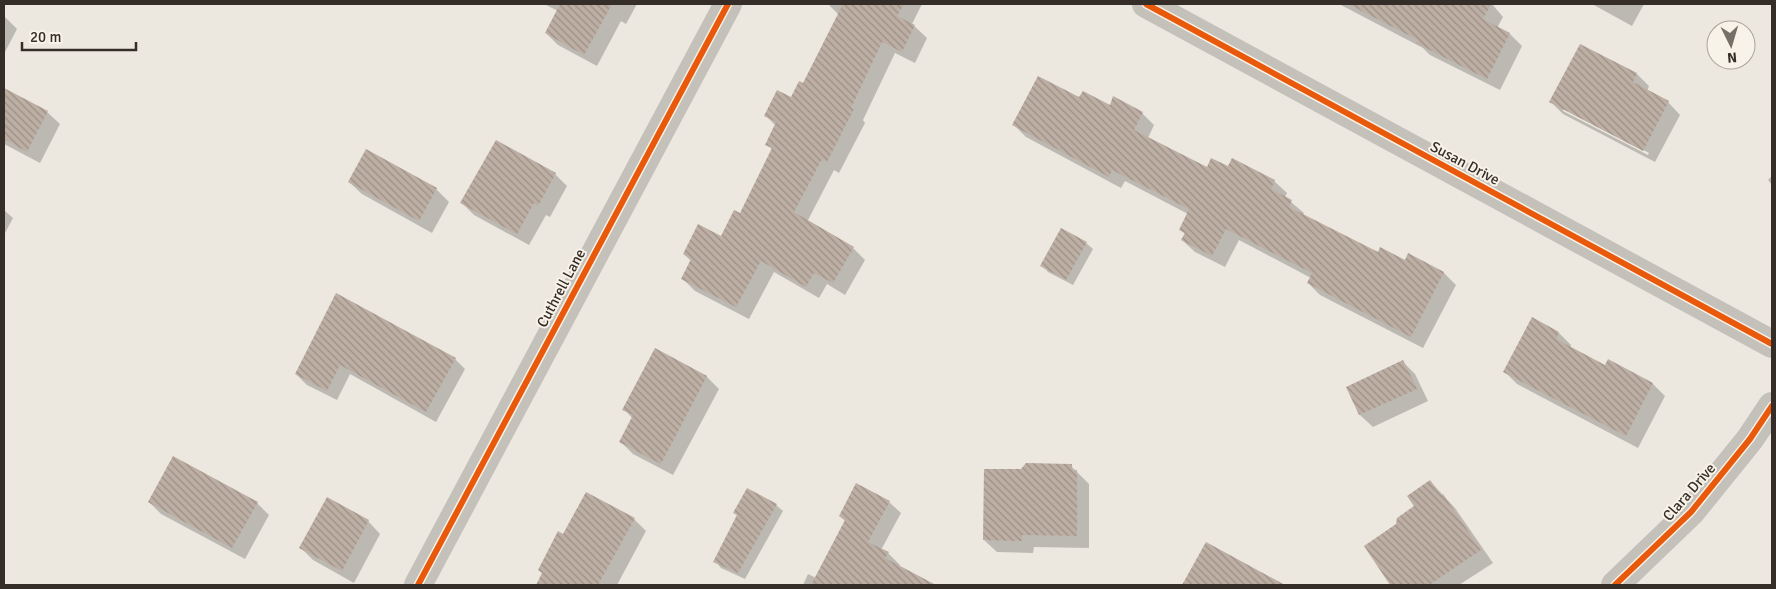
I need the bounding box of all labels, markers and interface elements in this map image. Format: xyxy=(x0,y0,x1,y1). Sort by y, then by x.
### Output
scale bar xyxy=(22,20,136,52)
north arrow xyxy=(1706,20,1756,70)
text: 20 m xyxy=(30,28,61,46)
text: N xyxy=(1726,49,1738,66)
street label: Susan Drive xyxy=(1427,137,1503,189)
street label: Cuthrell Lane xyxy=(533,246,589,330)
street label: Clara Drive xyxy=(1659,459,1719,525)

